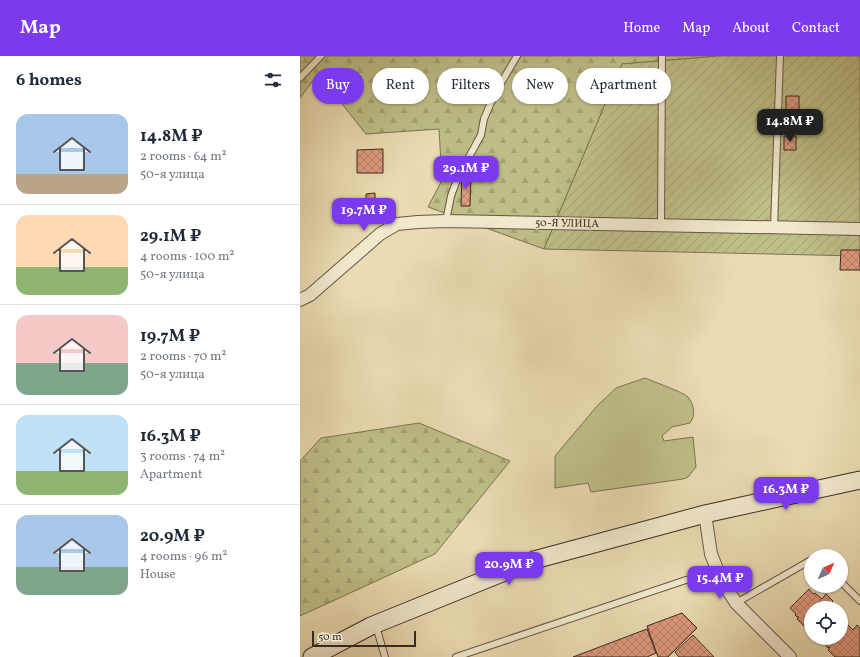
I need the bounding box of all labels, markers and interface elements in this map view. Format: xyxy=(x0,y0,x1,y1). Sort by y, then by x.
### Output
text: Map xyxy=(20,15,61,41)
text: Home xyxy=(623,19,660,38)
text: Map xyxy=(682,19,710,38)
text: About xyxy=(732,19,770,38)
text: Contact xyxy=(792,19,840,38)
chip: Buy xyxy=(312,68,364,104)
chip: Rent xyxy=(372,68,429,104)
chip: Filters xyxy=(437,68,504,104)
chip: New xyxy=(512,68,568,104)
chip: Apartment xyxy=(576,68,671,104)
text: 6 homes xyxy=(16,69,82,92)
icon: filters xyxy=(262,69,284,91)
pin: 14.8M ₽ xyxy=(753,109,827,143)
text: 14.8M ₽ xyxy=(766,113,814,131)
text: 14.8M ₽ xyxy=(140,125,203,148)
icon: home xyxy=(48,130,96,178)
text: 2 rooms · 64 m² xyxy=(140,148,227,166)
pin: 29.1M ₽ xyxy=(429,156,503,190)
text: 29.1M ₽ xyxy=(443,160,489,178)
text: 50-я улица xyxy=(140,166,205,184)
pin: 19.7M ₽ xyxy=(327,198,401,232)
text: 19.7M ₽ xyxy=(341,202,387,220)
street label: 50-Я УЛИЦА xyxy=(535,216,599,232)
text: 29.1M ₽ xyxy=(140,225,201,248)
icon: home xyxy=(48,231,96,279)
text: 4 rooms · 100 m² xyxy=(140,248,234,266)
text: 50-я улица xyxy=(140,266,205,284)
text: 19.7M ₽ xyxy=(140,325,200,348)
icon: home xyxy=(48,331,96,379)
text: 2 rooms · 70 m² xyxy=(140,348,226,366)
text: 50-я улица xyxy=(140,366,205,384)
text: 16.3M ₽ xyxy=(140,425,201,448)
icon: home xyxy=(48,431,96,479)
text: 3 rooms · 74 m² xyxy=(140,448,225,466)
text: Apartment xyxy=(140,466,203,484)
pin: 16.3M ₽ xyxy=(749,477,823,511)
text: 16.3M ₽ xyxy=(763,481,809,499)
text: 20.9M ₽ xyxy=(140,525,205,548)
icon: home xyxy=(48,531,96,579)
text: 4 rooms · 96 m² xyxy=(140,548,227,566)
north arrow xyxy=(804,549,848,593)
map controls xyxy=(804,549,848,645)
pin: 20.9M ₽ xyxy=(472,552,546,586)
text: 20.9M ₽ xyxy=(484,556,534,574)
text: House xyxy=(140,566,176,584)
pin: 15.4M ₽ xyxy=(683,566,757,600)
text: 15.4M ₽ xyxy=(696,570,744,588)
button: locate xyxy=(804,601,848,645)
scale bar xyxy=(312,629,416,648)
text: 50 m xyxy=(318,630,342,645)

